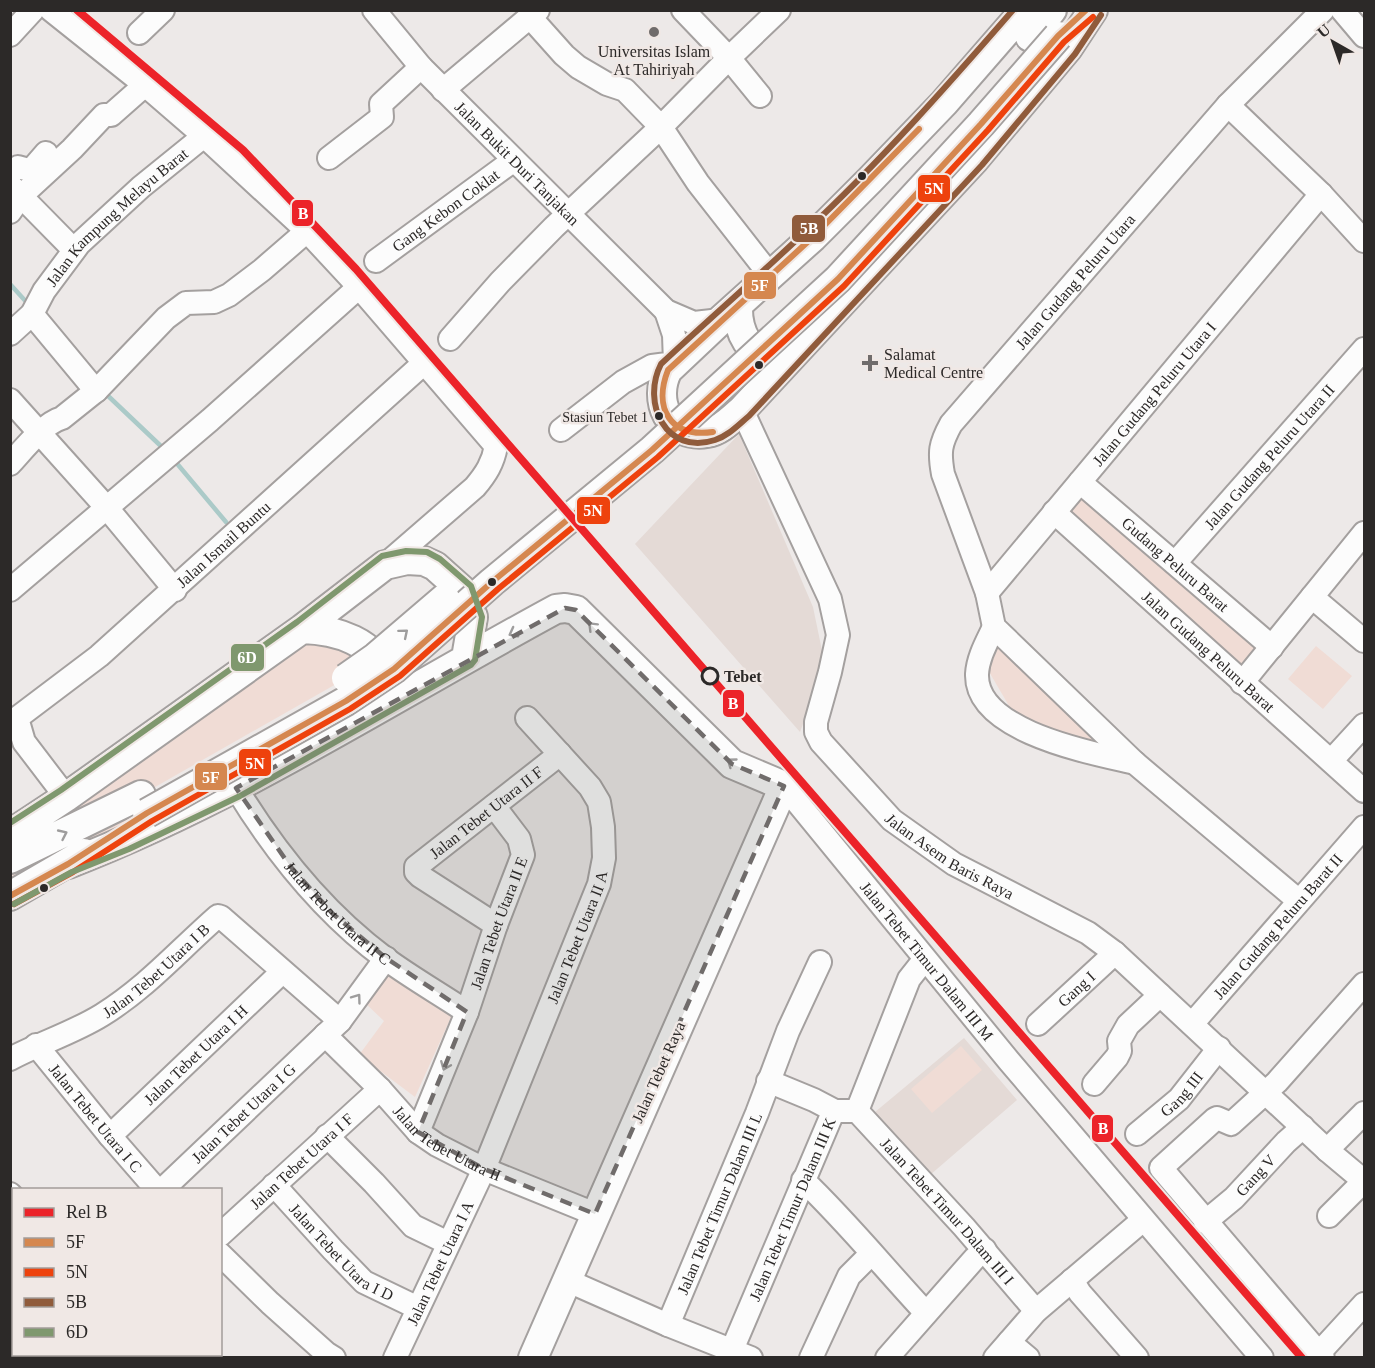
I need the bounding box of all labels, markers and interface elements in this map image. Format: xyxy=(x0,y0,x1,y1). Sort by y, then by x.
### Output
north arrow xyxy=(1303,12,1363,72)
text: U xyxy=(1314,20,1334,41)
marker: Universitas Islam At Tahiriyah xyxy=(647,25,661,39)
place label: Universitas Islam At Tahiriyah xyxy=(598,43,711,79)
street label: Jalan Bukit Duri Tanjakan xyxy=(452,98,583,229)
street label: Jalan Kampung Melayu Barat xyxy=(43,144,192,290)
street label: Gang Kebon Coklat xyxy=(389,166,503,255)
unlabelled marker xyxy=(856,170,868,182)
line badge: 5N xyxy=(917,174,951,203)
text: 5N xyxy=(924,180,944,197)
line badge: B xyxy=(291,199,314,227)
text: B xyxy=(298,205,309,222)
street label: Jalan Gudang Peluru Utara xyxy=(1012,211,1138,352)
line badge: 5B xyxy=(791,214,826,243)
text: 5B xyxy=(800,220,819,237)
line badge: 5F xyxy=(743,271,777,300)
text: 5F xyxy=(751,277,769,294)
street label: Jalan Gudang Peluru Utara I xyxy=(1089,319,1219,469)
place label: Salamat Medical Centre xyxy=(884,346,983,381)
marker: Salamat Medical Centre xyxy=(861,354,879,372)
unlabelled marker xyxy=(753,359,765,371)
street label: Jalan Gudang Peluru Utara II xyxy=(1201,381,1338,533)
place label: Stasiun Tebet 1 xyxy=(562,410,648,425)
marker: Stasiun Tebet 1 xyxy=(653,410,665,422)
line badge: 5N xyxy=(576,496,611,525)
street label: Jalan Ismail Buntu xyxy=(173,498,274,591)
text: 5N xyxy=(583,502,603,519)
street label: Gudang Peluru Barat xyxy=(1118,514,1232,615)
unlabelled marker xyxy=(486,576,498,588)
street label: Jalan Gudang Peluru Barat xyxy=(1139,588,1278,716)
one-way arrow xyxy=(588,622,599,632)
one-way arrow xyxy=(509,626,519,637)
one-way arrow xyxy=(397,629,408,640)
line badge: 6D xyxy=(230,643,265,672)
text: 6D xyxy=(237,649,257,666)
marker: Tebet xyxy=(701,667,719,685)
place label: Tebet xyxy=(724,668,762,685)
line badge: B xyxy=(722,689,745,718)
text: B xyxy=(728,695,739,712)
line badge: 5N xyxy=(238,748,272,777)
text: 5N xyxy=(245,755,265,772)
one-way arrow xyxy=(727,758,738,769)
line badge: 5F xyxy=(194,762,228,791)
street label: Jalan Tebet Utara II F xyxy=(426,763,546,862)
text: 5F xyxy=(202,769,220,786)
street label: Jalan Asem Baris Raya xyxy=(881,810,1017,902)
one-way arrow xyxy=(57,829,68,841)
street label: Jalan Gudang Peluru Barat II xyxy=(1210,850,1346,1002)
street label: Jalan Tebet Utara II E xyxy=(467,854,531,992)
street label: Jalan Tebet Utara II C xyxy=(281,858,394,968)
street label: Jalan Tebet Utara II A xyxy=(544,869,610,1006)
street label: Jalan Tebet Timur Dalam III M xyxy=(857,878,997,1044)
unlabelled marker xyxy=(38,882,50,894)
street label: Jalan Tebet Utara I B xyxy=(100,920,213,1021)
street label: Gang I xyxy=(1055,968,1099,1010)
one-way arrow xyxy=(350,994,361,1005)
street label: Jalan Tebet Utara I H xyxy=(141,1001,251,1108)
street label: Jalan Tebet Raya xyxy=(629,1019,689,1126)
street label: Jalan Tebet Utara I C xyxy=(46,1060,145,1175)
street label: Jalan Tebet Utara I G xyxy=(188,1060,299,1166)
one-way arrow xyxy=(440,1060,452,1071)
street label: Gang III xyxy=(1157,1068,1206,1120)
street label: Jalan Tebet Utara II xyxy=(390,1102,504,1184)
street label: Jalan Tebet Utara I F xyxy=(246,1110,357,1213)
street label: Jalan Tebet Timur Dalam III L xyxy=(674,1110,765,1297)
line badge: B xyxy=(1091,1114,1114,1143)
street label: Jalan Tebet Timur Dalam III K xyxy=(746,1115,839,1304)
text: B xyxy=(1098,1120,1109,1137)
street label: Jalan Tebet Timur Dalam III I xyxy=(877,1135,1017,1288)
street label: Gang V xyxy=(1232,1151,1279,1199)
legend xyxy=(12,1188,222,1356)
street label: Jalan Tebet Utara I A xyxy=(404,1198,477,1328)
street label: Jalan Tebet Utara I D xyxy=(286,1200,396,1304)
text: Rel B xyxy=(66,1202,108,1222)
text: 5F xyxy=(66,1232,85,1252)
text: 5N xyxy=(66,1262,88,1282)
text: 5B xyxy=(66,1292,87,1312)
text: 6D xyxy=(66,1322,88,1342)

